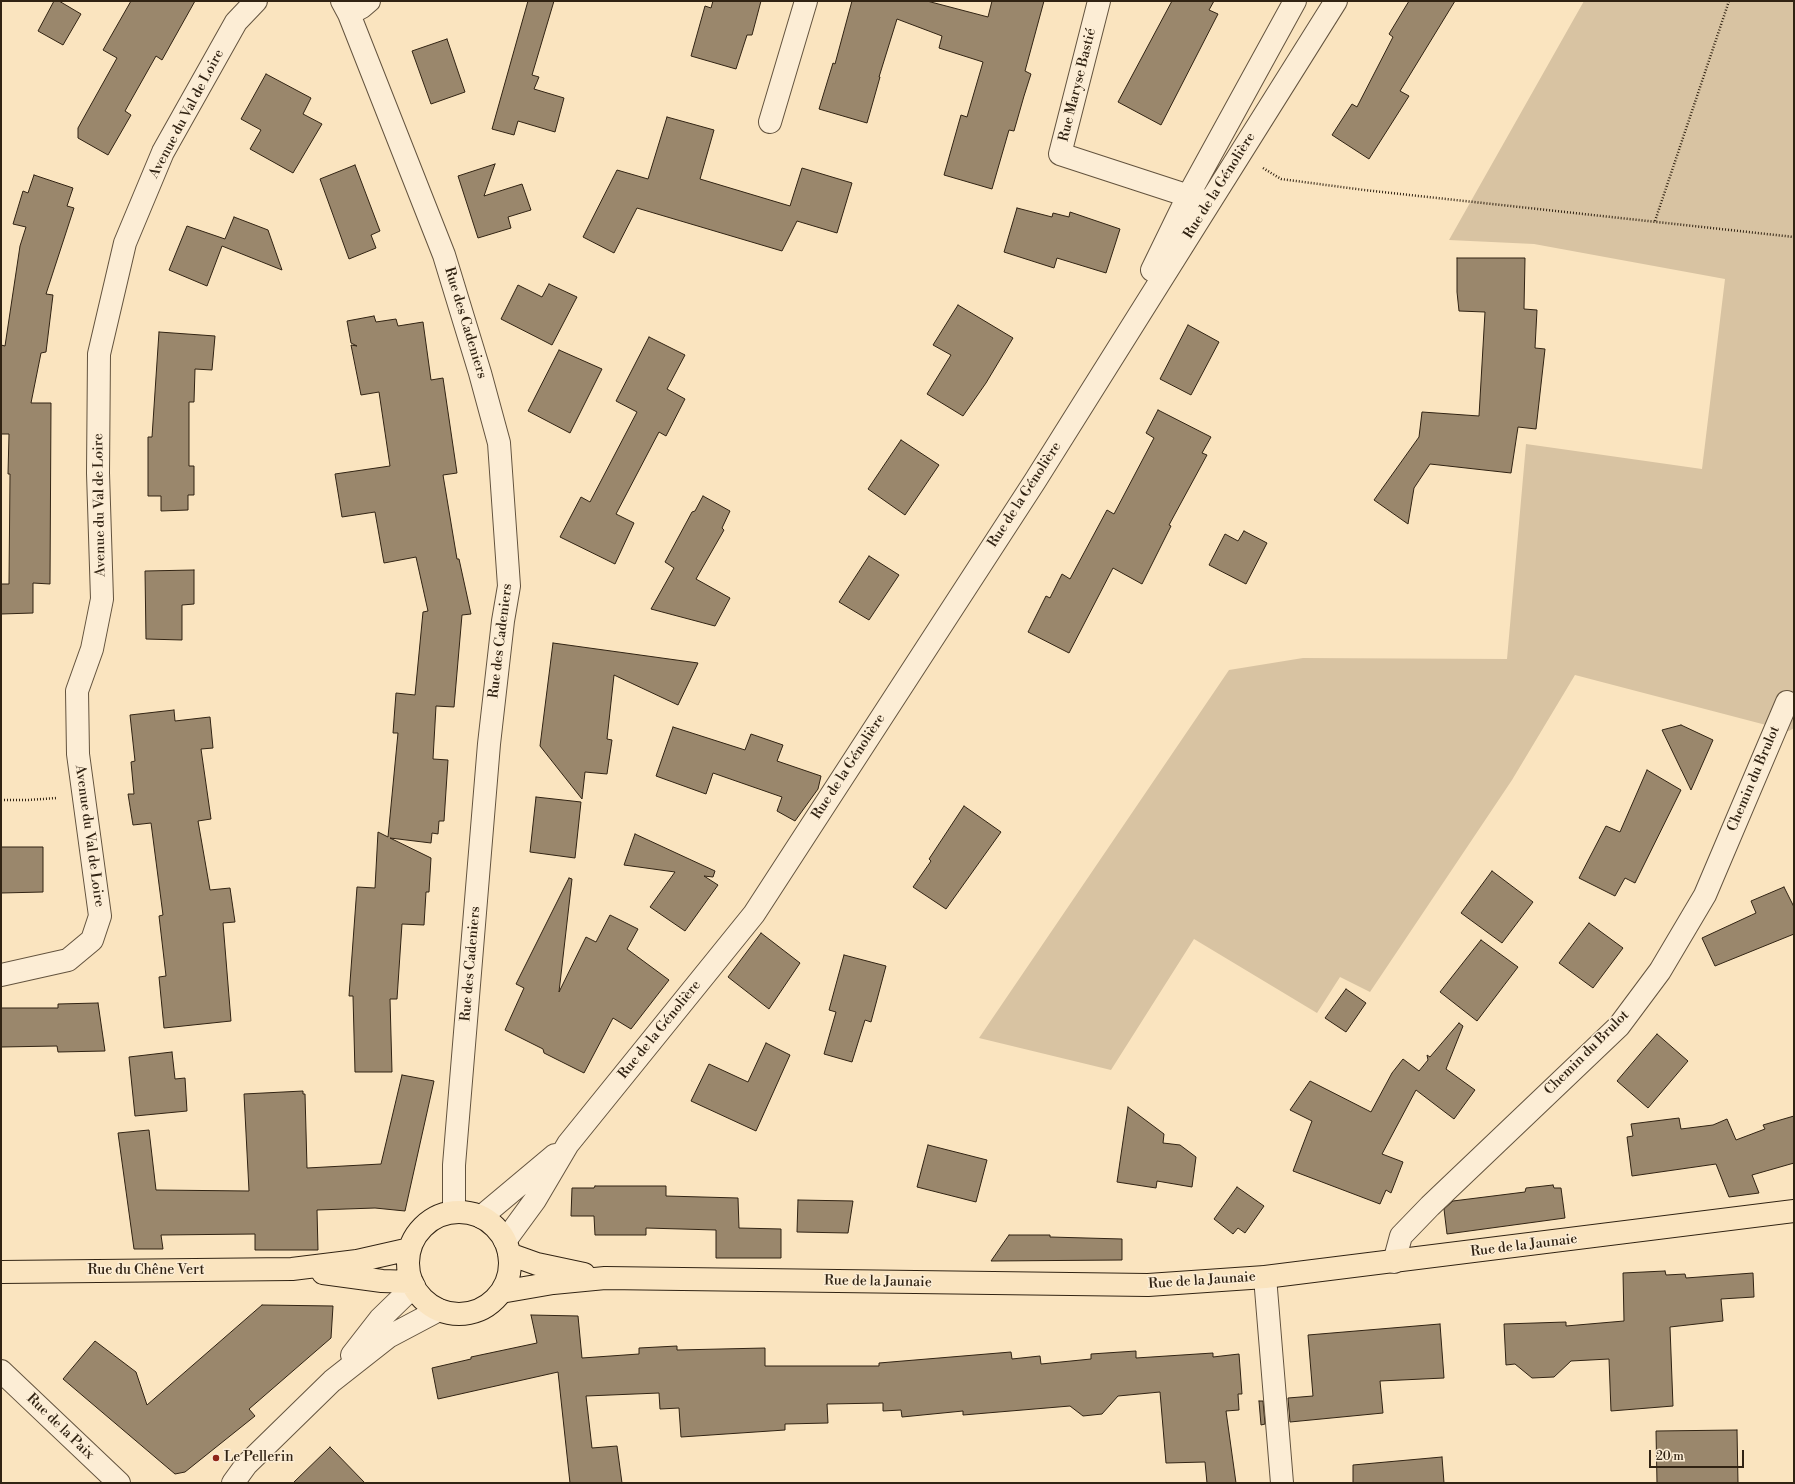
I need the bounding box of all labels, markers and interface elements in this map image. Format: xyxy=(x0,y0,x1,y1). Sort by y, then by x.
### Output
street label: Rue Maryse Bastié xyxy=(1056,27,1100,143)
street label: Avenue du Val de Loire xyxy=(146,47,228,181)
street label: Rue de la Génolière xyxy=(1181,130,1259,242)
street label: Rue des Cadeniers xyxy=(440,265,490,381)
street label: Avenue du Val de Loire xyxy=(90,433,110,577)
street label: Rue de la Génolière xyxy=(985,439,1065,551)
street label: Rue des Cadeniers xyxy=(486,583,516,699)
street label: Rue de la Génolière xyxy=(809,711,889,823)
street label: Chemin du Brulot xyxy=(1724,724,1784,834)
street label: Avenue du Val de Loire xyxy=(71,764,107,908)
street label: Rue des Cadeniers xyxy=(458,906,484,1022)
street label: Rue de la Génolière xyxy=(615,977,705,1083)
street label: Chemin du Brulot xyxy=(1541,1007,1633,1099)
street label: Rue de la Jaunaie xyxy=(1470,1231,1578,1261)
street label: Rue du Chêne Vert xyxy=(87,1263,205,1279)
street label: Rue de la Jaunaie xyxy=(1148,1269,1256,1293)
street label: Rue de la Jaunaie xyxy=(824,1273,932,1291)
street label: Rue de la Paix xyxy=(23,1391,97,1463)
scale bar xyxy=(1651,1442,1746,1468)
text: 20 m xyxy=(1656,1449,1684,1464)
place label: Le Pellerin xyxy=(224,1450,294,1466)
marker: Le Pellerin xyxy=(211,1453,221,1463)

